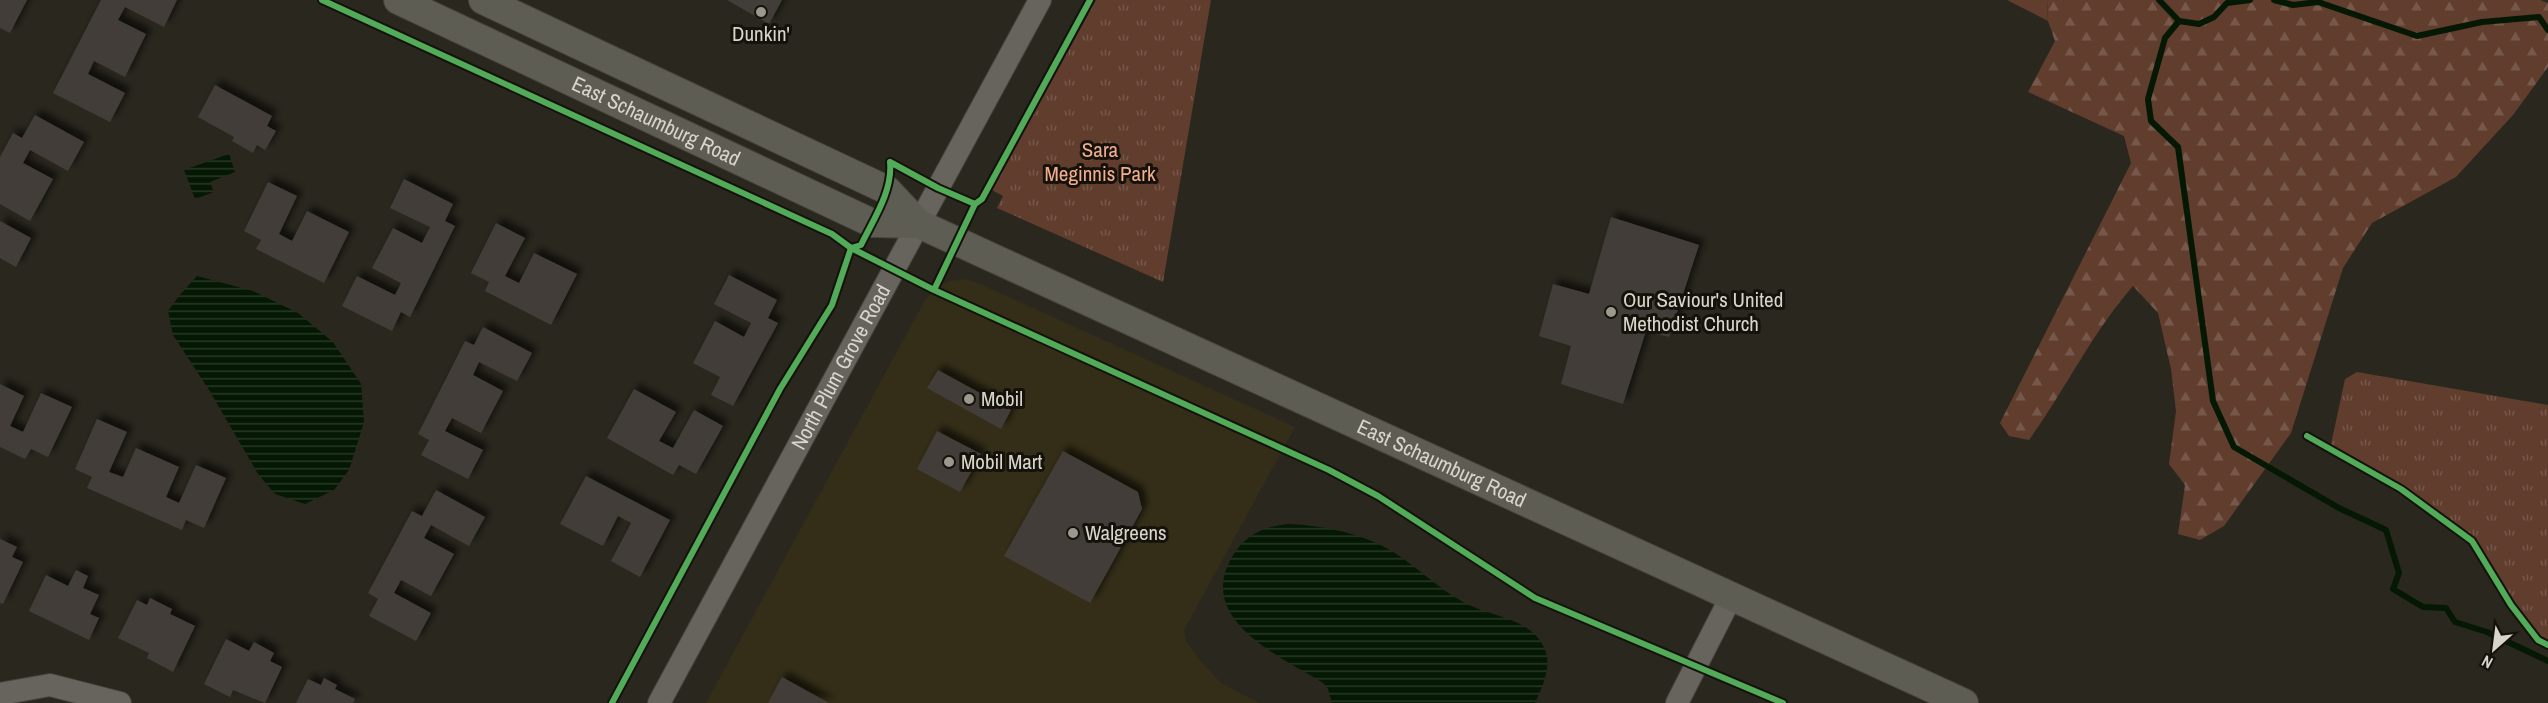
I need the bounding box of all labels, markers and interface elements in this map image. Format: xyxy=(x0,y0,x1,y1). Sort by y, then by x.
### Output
marker: Dunkin' xyxy=(754,5,768,19)
place label: Dunkin' xyxy=(732,19,790,48)
street label: East Schaumburg Road xyxy=(567,69,745,173)
park label: Sara Meginnis Park xyxy=(1044,135,1156,188)
street label: North Plum Grove Road xyxy=(784,279,897,455)
place label: Our Saviour's United Methodist Church xyxy=(1623,285,1783,338)
marker: Our Saviour's United Methodist Church xyxy=(1604,305,1618,319)
place label: Mobil xyxy=(981,384,1023,413)
marker: Mobil xyxy=(962,392,976,406)
street label: East Schaumburg Road xyxy=(1353,412,1531,514)
place label: Mobil Mart xyxy=(961,447,1043,476)
marker: Mobil Mart xyxy=(942,455,956,469)
place label: Walgreens xyxy=(1085,518,1167,547)
marker: Walgreens xyxy=(1066,526,1080,540)
north arrow xyxy=(2464,619,2524,679)
text: N xyxy=(2478,650,2496,674)

